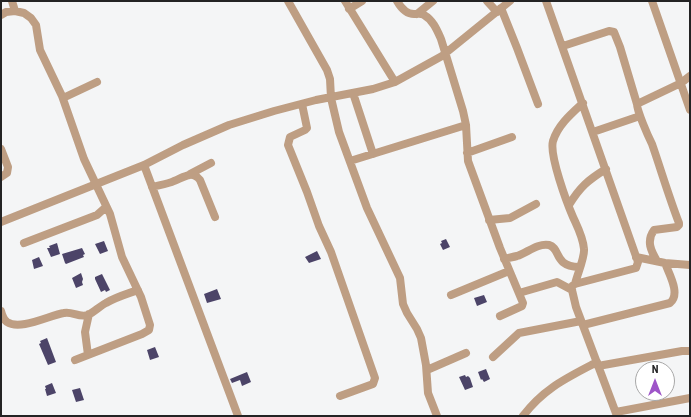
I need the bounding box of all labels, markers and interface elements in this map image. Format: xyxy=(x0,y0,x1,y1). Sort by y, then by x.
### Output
north arrow xyxy=(635,361,675,401)
text: N xyxy=(652,363,658,376)

